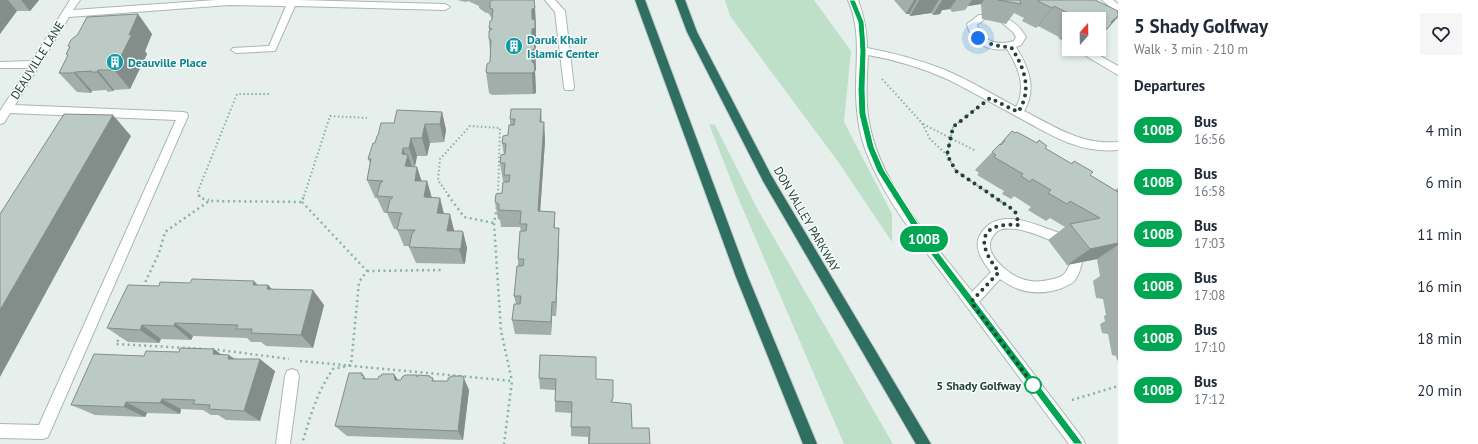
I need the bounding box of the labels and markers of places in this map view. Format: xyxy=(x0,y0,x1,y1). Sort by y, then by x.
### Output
place label: Daruk Khair Islamic Center xyxy=(527,32,600,61)
building icon: Daruk Khair Islamic Center xyxy=(504,36,524,56)
building icon: Deauville Place xyxy=(105,52,125,72)
place label: Deauville Place xyxy=(128,55,207,70)
marker: 5 Shady Golfway xyxy=(1024,376,1042,394)
place label: 5 Shady Golfway xyxy=(936,378,1021,393)

